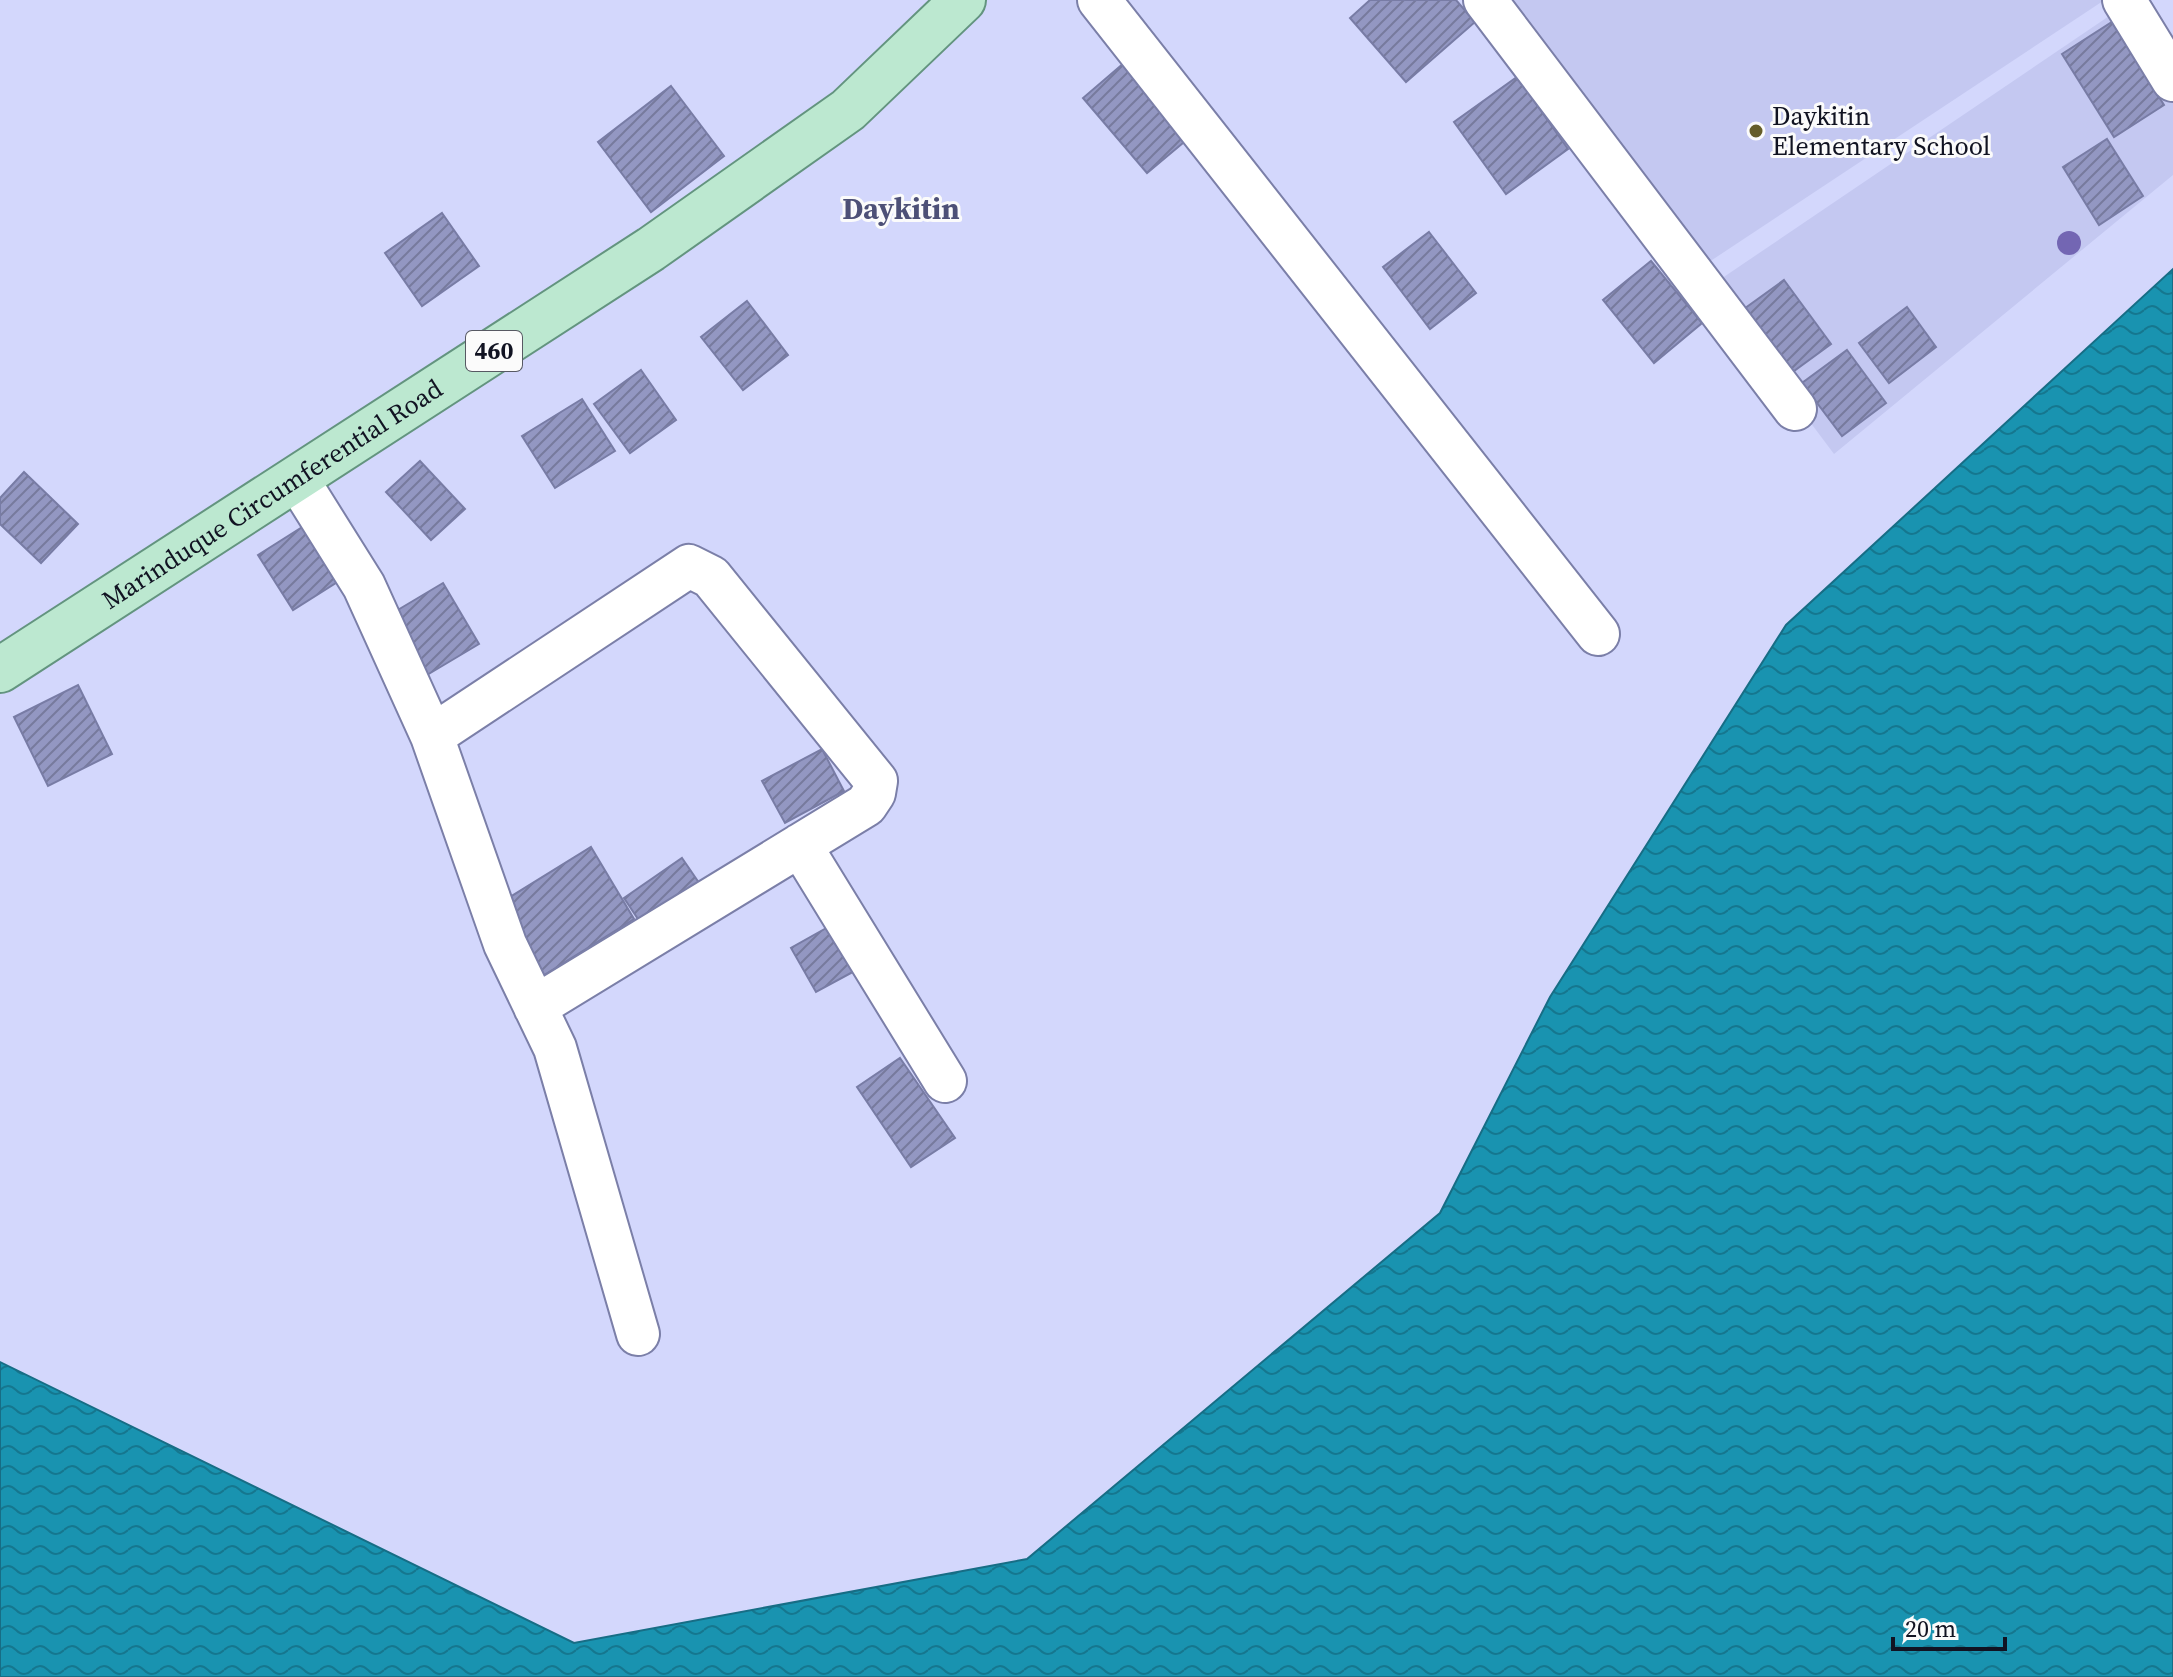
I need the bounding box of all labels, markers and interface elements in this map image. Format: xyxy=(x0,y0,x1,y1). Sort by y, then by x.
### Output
place label: Daykitin Elementary School xyxy=(1772,98,1991,164)
marker: Daykitin Elementary School xyxy=(1747,122,1765,140)
district label: Daykitin xyxy=(842,188,960,229)
road number: 460 xyxy=(466,331,522,371)
street label: Marinduque Circumferential Road xyxy=(95,371,449,617)
scale bar xyxy=(1893,1601,2005,1651)
text: 20 m xyxy=(1905,1612,1956,1645)

